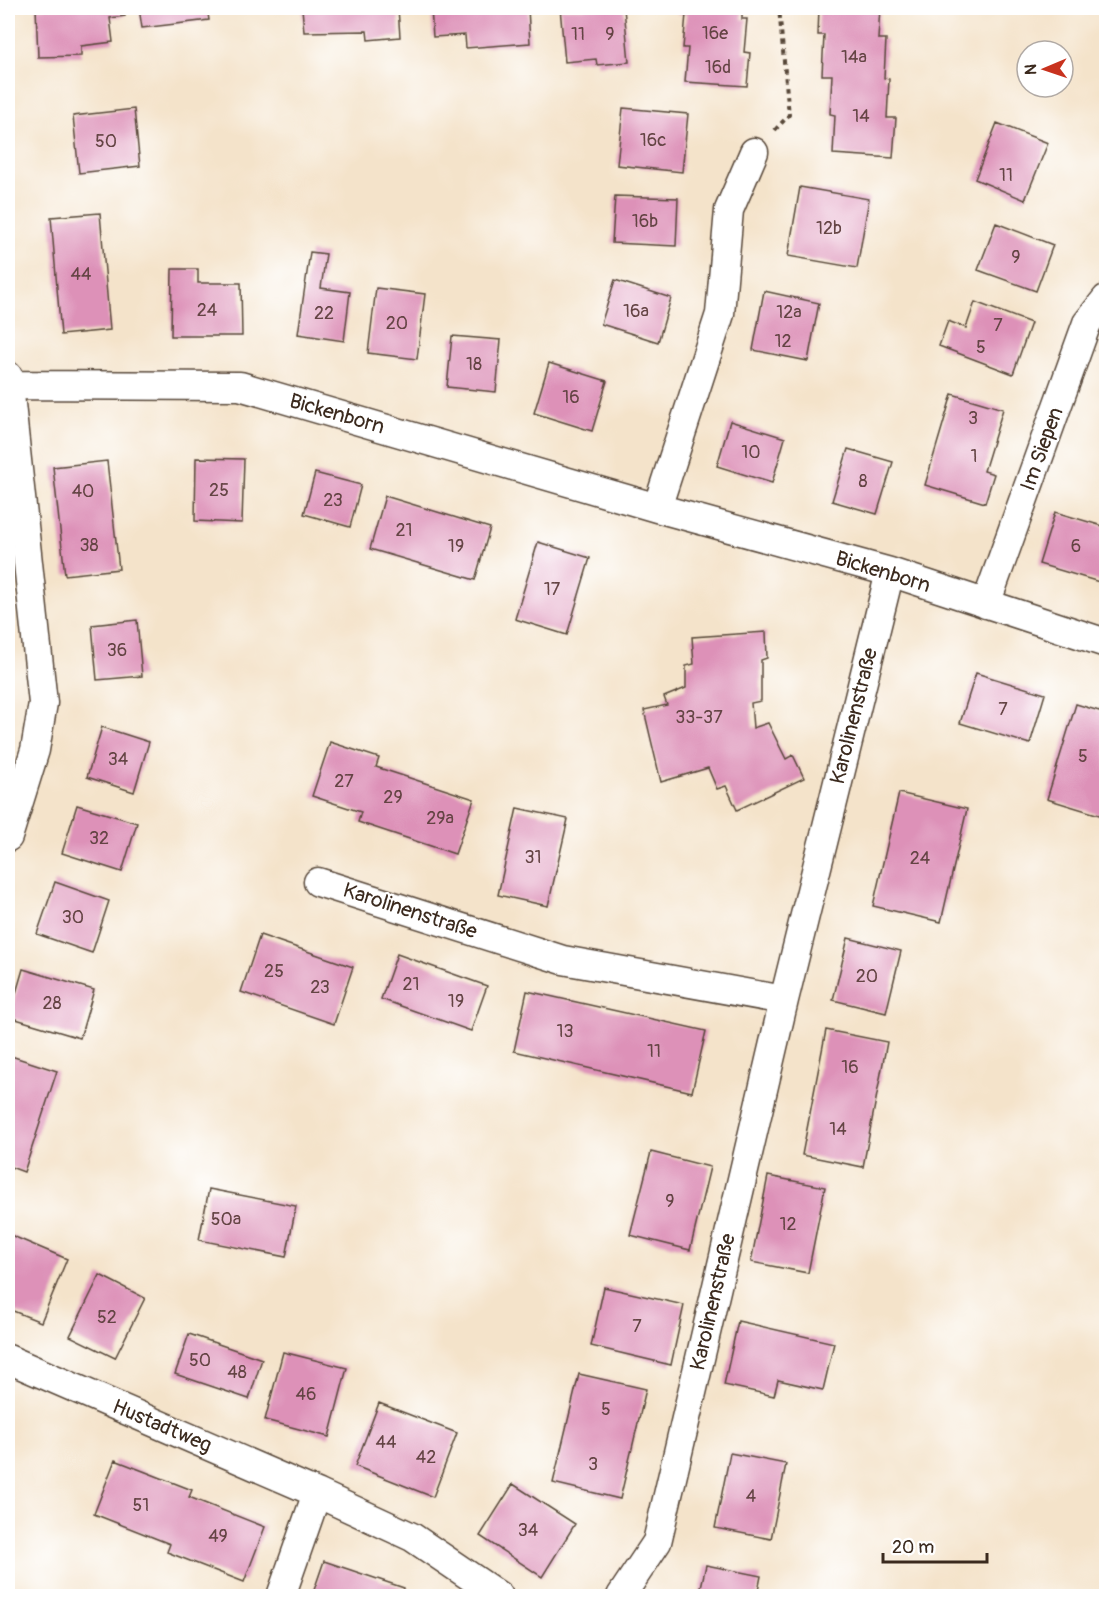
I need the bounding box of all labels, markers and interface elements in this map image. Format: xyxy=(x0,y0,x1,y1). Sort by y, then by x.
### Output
house number: 16e xyxy=(702,22,728,45)
house number: 11 xyxy=(571,23,585,46)
house number: 9 xyxy=(605,23,615,46)
north arrow xyxy=(1015,39,1075,99)
house number: 14a xyxy=(841,46,867,69)
house number: 16d xyxy=(705,56,731,79)
text: N xyxy=(1021,64,1041,75)
house number: 14 xyxy=(852,105,870,128)
house number: 16c xyxy=(640,129,666,152)
house number: 50 xyxy=(95,130,117,153)
house number: 11 xyxy=(999,164,1013,187)
house number: 16b xyxy=(632,210,658,233)
house number: 12b xyxy=(816,217,842,240)
house number: 9 xyxy=(1011,246,1021,269)
house number: 44 xyxy=(71,263,92,286)
house number: 24 xyxy=(197,299,218,322)
house number: 16a xyxy=(623,300,649,323)
house number: 12a xyxy=(776,301,802,324)
house number: 22 xyxy=(314,302,334,325)
house number: 20 xyxy=(386,312,408,335)
house number: 7 xyxy=(993,314,1003,337)
house number: 12 xyxy=(774,330,792,353)
house number: 5 xyxy=(976,336,986,359)
house number: 18 xyxy=(466,353,482,376)
house number: 16 xyxy=(562,386,580,409)
street label: Bickenborn xyxy=(286,388,388,440)
street label: Im Siepen xyxy=(1014,403,1070,495)
house number: 3 xyxy=(968,407,978,430)
house number: 10 xyxy=(741,441,761,464)
house number: 1 xyxy=(970,445,978,468)
house number: 8 xyxy=(858,470,868,493)
house number: 25 xyxy=(209,479,229,502)
house number: 40 xyxy=(72,480,94,503)
house number: 23 xyxy=(323,489,343,512)
house number: 21 xyxy=(395,519,413,542)
house number: 38 xyxy=(79,534,99,557)
house number: 19 xyxy=(448,535,464,558)
house number: 6 xyxy=(1071,535,1081,558)
street label: Bickenborn xyxy=(832,545,934,599)
house number: 17 xyxy=(544,578,561,601)
house number: 36 xyxy=(107,639,127,662)
street label: Karolinenstraße xyxy=(824,644,884,787)
house number: 7 xyxy=(998,698,1008,721)
house number: 33-37 xyxy=(675,706,723,729)
house number: 5 xyxy=(1078,745,1088,768)
house number: 34 xyxy=(108,748,129,771)
house number: 27 xyxy=(334,770,354,793)
house number: 29 xyxy=(383,786,403,809)
house number: 29a xyxy=(426,807,454,830)
house number: 32 xyxy=(89,827,109,850)
house number: 31 xyxy=(524,846,542,869)
house number: 24 xyxy=(910,847,931,870)
street label: Karolinenstraße xyxy=(339,877,481,946)
house number: 30 xyxy=(62,906,84,929)
house number: 25 xyxy=(264,960,284,983)
house number: 20 xyxy=(856,965,878,988)
house number: 21 xyxy=(402,973,420,996)
house number: 23 xyxy=(310,976,330,999)
house number: 19 xyxy=(448,990,464,1013)
house number: 28 xyxy=(42,992,62,1015)
house number: 13 xyxy=(556,1020,574,1043)
house number: 11 xyxy=(647,1040,661,1063)
house number: 16 xyxy=(841,1056,859,1079)
house number: 14 xyxy=(829,1118,847,1141)
house number: 9 xyxy=(665,1190,675,1213)
house number: 50a xyxy=(211,1208,241,1231)
house number: 12 xyxy=(779,1213,797,1236)
street label: Karolinenstraße xyxy=(684,1230,742,1373)
house number: 52 xyxy=(97,1306,117,1329)
house number: 7 xyxy=(632,1315,642,1338)
house number: 50 xyxy=(189,1349,211,1372)
house number: 48 xyxy=(227,1361,247,1384)
house number: 46 xyxy=(296,1383,316,1406)
street label: Hustadtweg xyxy=(108,1393,216,1459)
house number: 5 xyxy=(601,1398,611,1421)
house number: 44 xyxy=(376,1431,397,1454)
house number: 42 xyxy=(416,1446,436,1469)
house number: 3 xyxy=(588,1453,598,1476)
house number: 4 xyxy=(746,1485,757,1508)
house number: 51 xyxy=(133,1494,149,1517)
house number: 34 xyxy=(518,1519,539,1542)
house number: 49 xyxy=(208,1525,228,1548)
scale bar xyxy=(883,1526,986,1564)
text: 20 m xyxy=(892,1536,934,1559)

